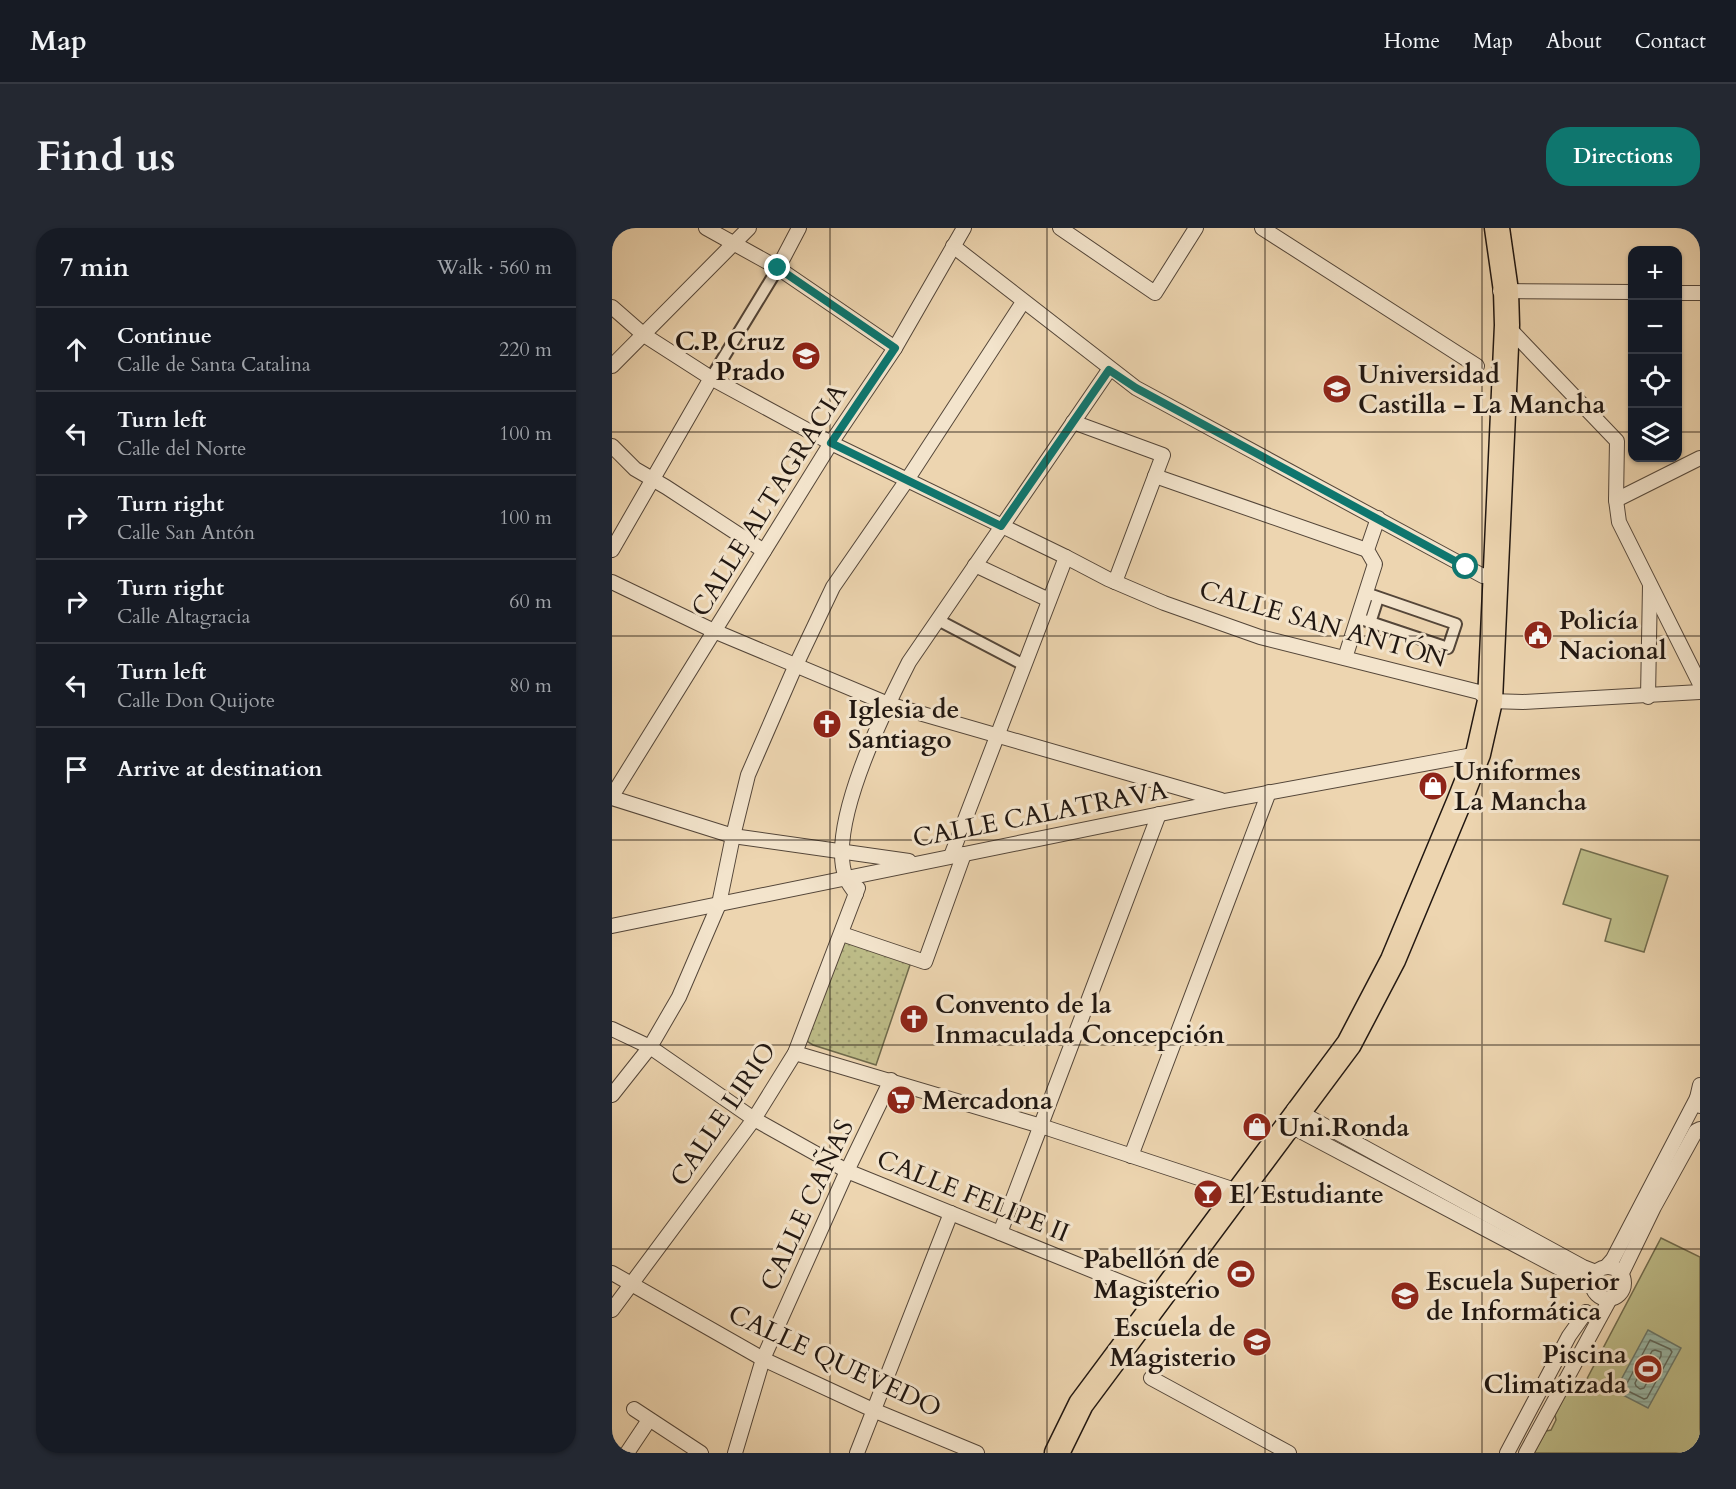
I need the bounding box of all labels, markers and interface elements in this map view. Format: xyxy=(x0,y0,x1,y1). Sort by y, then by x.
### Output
text: Map xyxy=(30,22,87,60)
text: Home xyxy=(1384,27,1440,56)
text: Map xyxy=(1473,27,1513,56)
text: About xyxy=(1546,27,1602,56)
text: Contact xyxy=(1635,27,1706,56)
button: Directions xyxy=(1546,127,1700,186)
text: Find us xyxy=(36,128,176,185)
map controls xyxy=(1628,246,1682,462)
button: + xyxy=(1628,246,1682,300)
text: 7 min xyxy=(60,250,129,285)
text: Walk · 560 m xyxy=(437,254,552,281)
route end xyxy=(764,254,790,280)
button: − xyxy=(1628,300,1682,354)
text: Continue xyxy=(117,321,212,351)
place label: C.P. Cruz Prado xyxy=(675,324,785,389)
icon: ahead xyxy=(60,333,93,366)
text: 220 m xyxy=(499,336,552,363)
school or university icon: C.P. Cruz Prado xyxy=(790,340,822,372)
text: Calle de Santa Catalina xyxy=(117,351,311,378)
button: locate xyxy=(1628,354,1682,408)
place label: Universidad Castilla - La Mancha xyxy=(1358,357,1606,422)
school or university icon: Universidad Castilla - La Mancha xyxy=(1321,373,1353,405)
street label: CALLE ALTAGRACIA xyxy=(683,376,855,623)
text: Turn left xyxy=(117,405,206,435)
button: layers xyxy=(1628,408,1682,462)
icon: left xyxy=(60,417,93,450)
text: 100 m xyxy=(499,420,552,447)
text: Calle del Norte xyxy=(117,435,246,462)
text: Turn right xyxy=(117,489,224,519)
icon: right xyxy=(60,501,93,534)
text: 100 m xyxy=(499,504,552,531)
text: Calle San Antón xyxy=(117,519,255,546)
route start xyxy=(1452,553,1478,579)
street label: CALLE SAN ANTÓN xyxy=(1195,572,1451,676)
text: Turn right xyxy=(117,573,224,603)
icon: right xyxy=(60,585,93,618)
text: 60 m xyxy=(509,588,552,615)
text: Calle Altagracia xyxy=(117,603,250,630)
place label: Policía Nacional xyxy=(1559,603,1667,668)
public building icon: Policía Nacional xyxy=(1522,619,1554,651)
text: Turn left xyxy=(117,657,206,687)
icon: left xyxy=(60,669,93,702)
text: 80 m xyxy=(509,672,552,699)
text: Calle Don Quijote xyxy=(117,687,275,714)
place label: Iglesia de Santiago xyxy=(848,692,959,757)
church icon: Iglesia de Santiago xyxy=(811,708,843,740)
icon: arrive xyxy=(60,753,93,786)
text: Arrive at destination xyxy=(117,754,322,784)
place label: Uniformes La Mancha xyxy=(1454,754,1587,819)
shop icon: Uniformes La Mancha xyxy=(1417,770,1449,802)
street label: CALLE CALATRAVA xyxy=(910,772,1171,856)
place label: Convento de la Inmaculada Concepción xyxy=(935,987,1225,1052)
church icon: Convento de la Inmaculada Concepción xyxy=(898,1003,930,1035)
street label: CALLE LIRIO xyxy=(662,1035,784,1193)
place label: Mercadona xyxy=(922,1083,1053,1118)
supermarket icon: Mercadona xyxy=(885,1084,917,1116)
place label: Uni.Ronda xyxy=(1278,1110,1409,1145)
shop icon: Uni.Ronda xyxy=(1241,1111,1273,1143)
street label: CALLE CAÑAS xyxy=(752,1114,862,1296)
street label: CALLE FELIPE II xyxy=(872,1141,1074,1251)
place label: El Estudiante xyxy=(1229,1177,1384,1212)
bar icon: El Estudiante xyxy=(1192,1178,1224,1210)
place label: Pabellón de Magisterio xyxy=(1083,1242,1220,1307)
sports icon: Pabellón de Magisterio xyxy=(1225,1258,1257,1290)
place label: Escuela Superior de Informática xyxy=(1426,1264,1620,1329)
school or university icon: Escuela Superior de Informática xyxy=(1389,1280,1421,1312)
street label: CALLE QUEVEDO xyxy=(723,1296,947,1426)
place label: Escuela de Magisterio xyxy=(1110,1310,1236,1375)
school or university icon: Escuela de Magisterio xyxy=(1241,1326,1273,1358)
place label: Piscina Climatizada xyxy=(1484,1337,1627,1402)
sports icon: Piscina Climatizada xyxy=(1632,1353,1664,1385)

